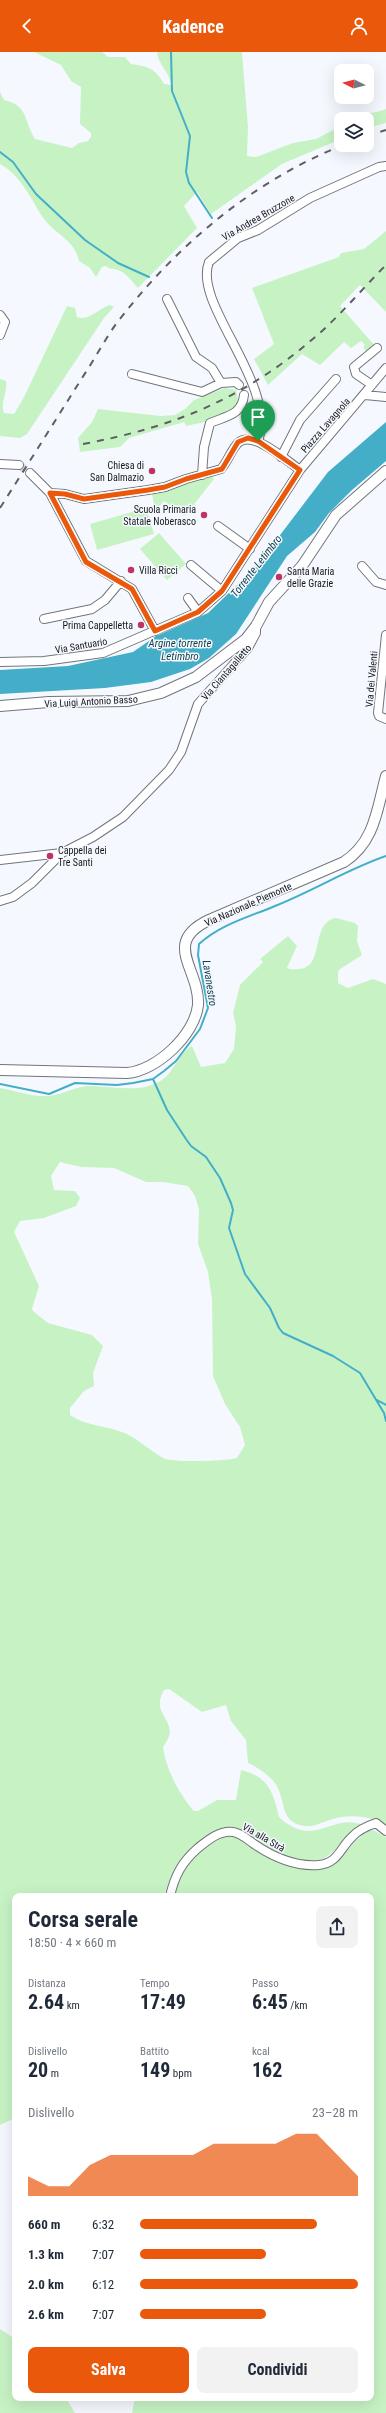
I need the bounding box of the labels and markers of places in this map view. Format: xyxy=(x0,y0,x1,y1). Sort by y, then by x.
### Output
pin xyxy=(241,400,275,441)
place label: Chiesa di San Dalmazio xyxy=(90,460,144,483)
marker: Chiesa di San Dalmazio xyxy=(147,466,157,476)
place label: Scuola Primaria Statale Noberasco xyxy=(123,504,196,527)
marker: Scuola Primaria Statale Noberasco xyxy=(199,510,209,520)
marker: Villa Ricci xyxy=(126,565,136,575)
place label: Villa Ricci xyxy=(139,565,178,576)
place label: Santa Maria delle Grazie xyxy=(287,566,335,589)
marker: Santa Maria delle Grazie xyxy=(274,572,284,582)
place label: Prima Cappelletta xyxy=(63,620,133,631)
marker: Prima Cappelletta xyxy=(136,620,146,630)
place label: Cappella dei Tre Santi xyxy=(58,845,107,868)
marker: Cappella dei Tre Santi xyxy=(45,851,55,861)

